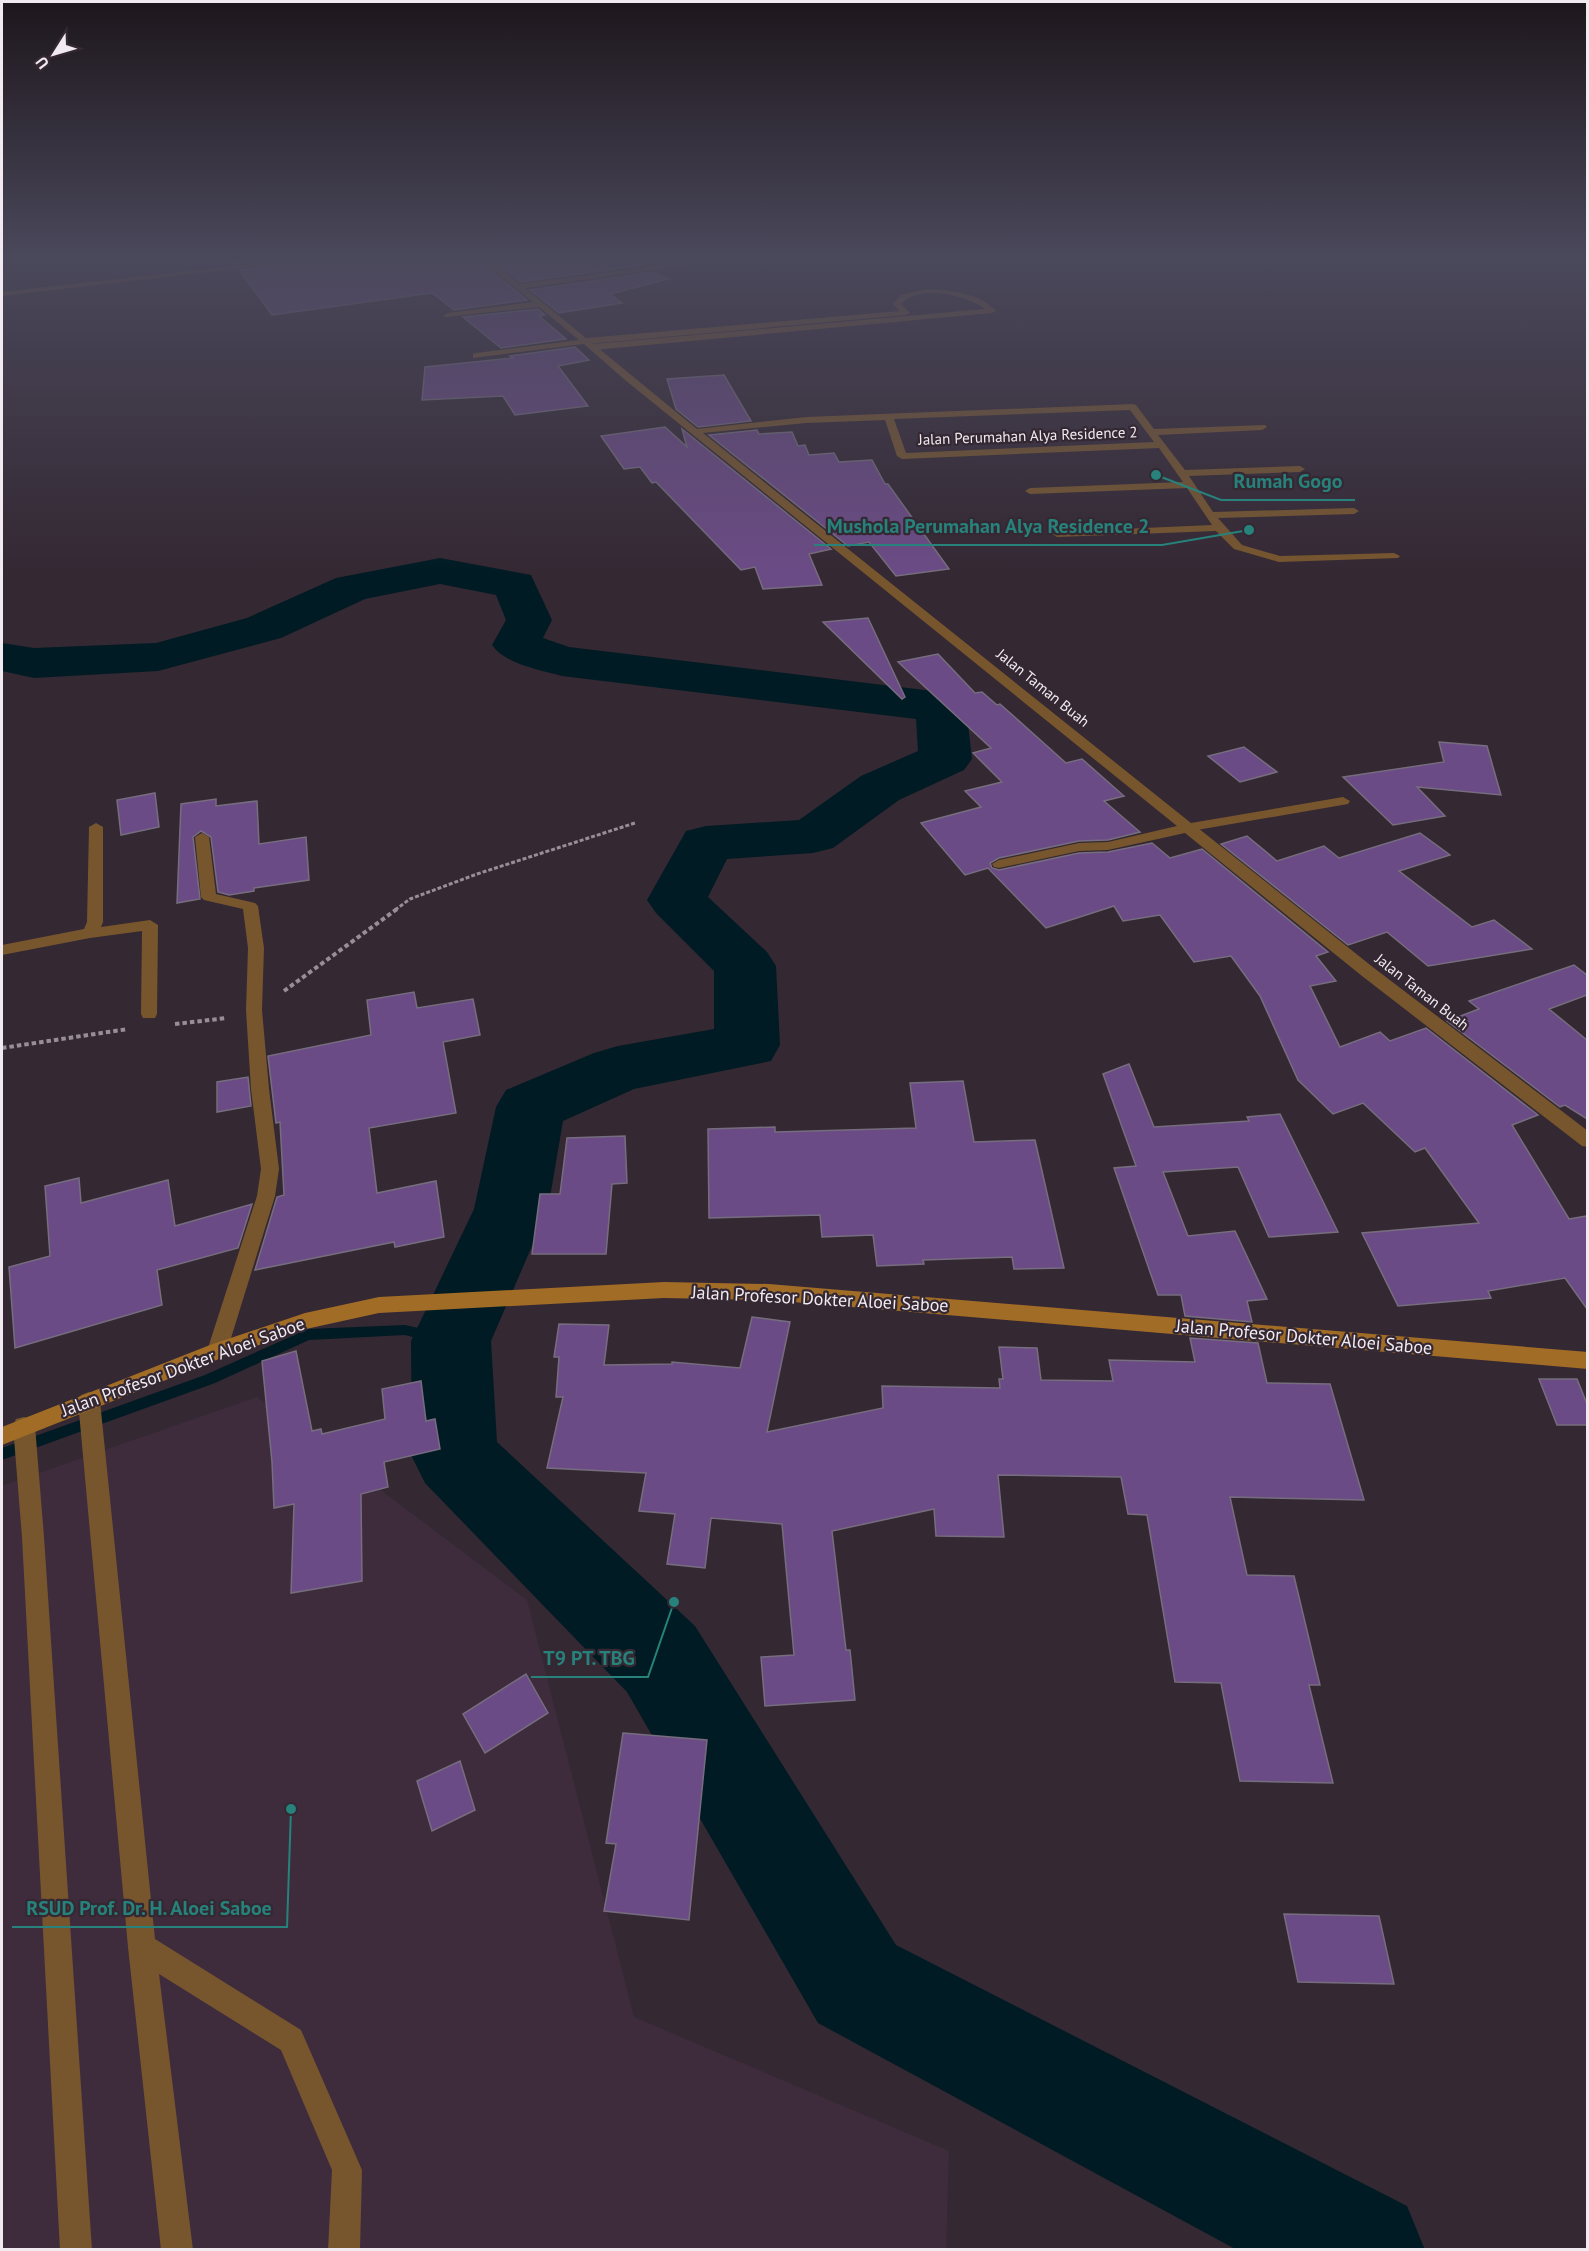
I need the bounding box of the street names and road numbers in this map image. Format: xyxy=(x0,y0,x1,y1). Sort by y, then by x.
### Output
street label: Jalan Perumahan Alya Residence 2 xyxy=(917,422,1138,449)
street label: Jalan Taman Buah xyxy=(992,644,1094,731)
street label: Jalan Taman Buah xyxy=(1371,948,1473,1034)
street label: Jalan Profesor Dokter Aloei Saboe xyxy=(690,1280,949,1317)
street label: Jalan Profesor Dokter Aloei Saboe xyxy=(57,1312,308,1422)
street label: Jalan Profesor Dokter Aloei Saboe xyxy=(1174,1314,1433,1359)

